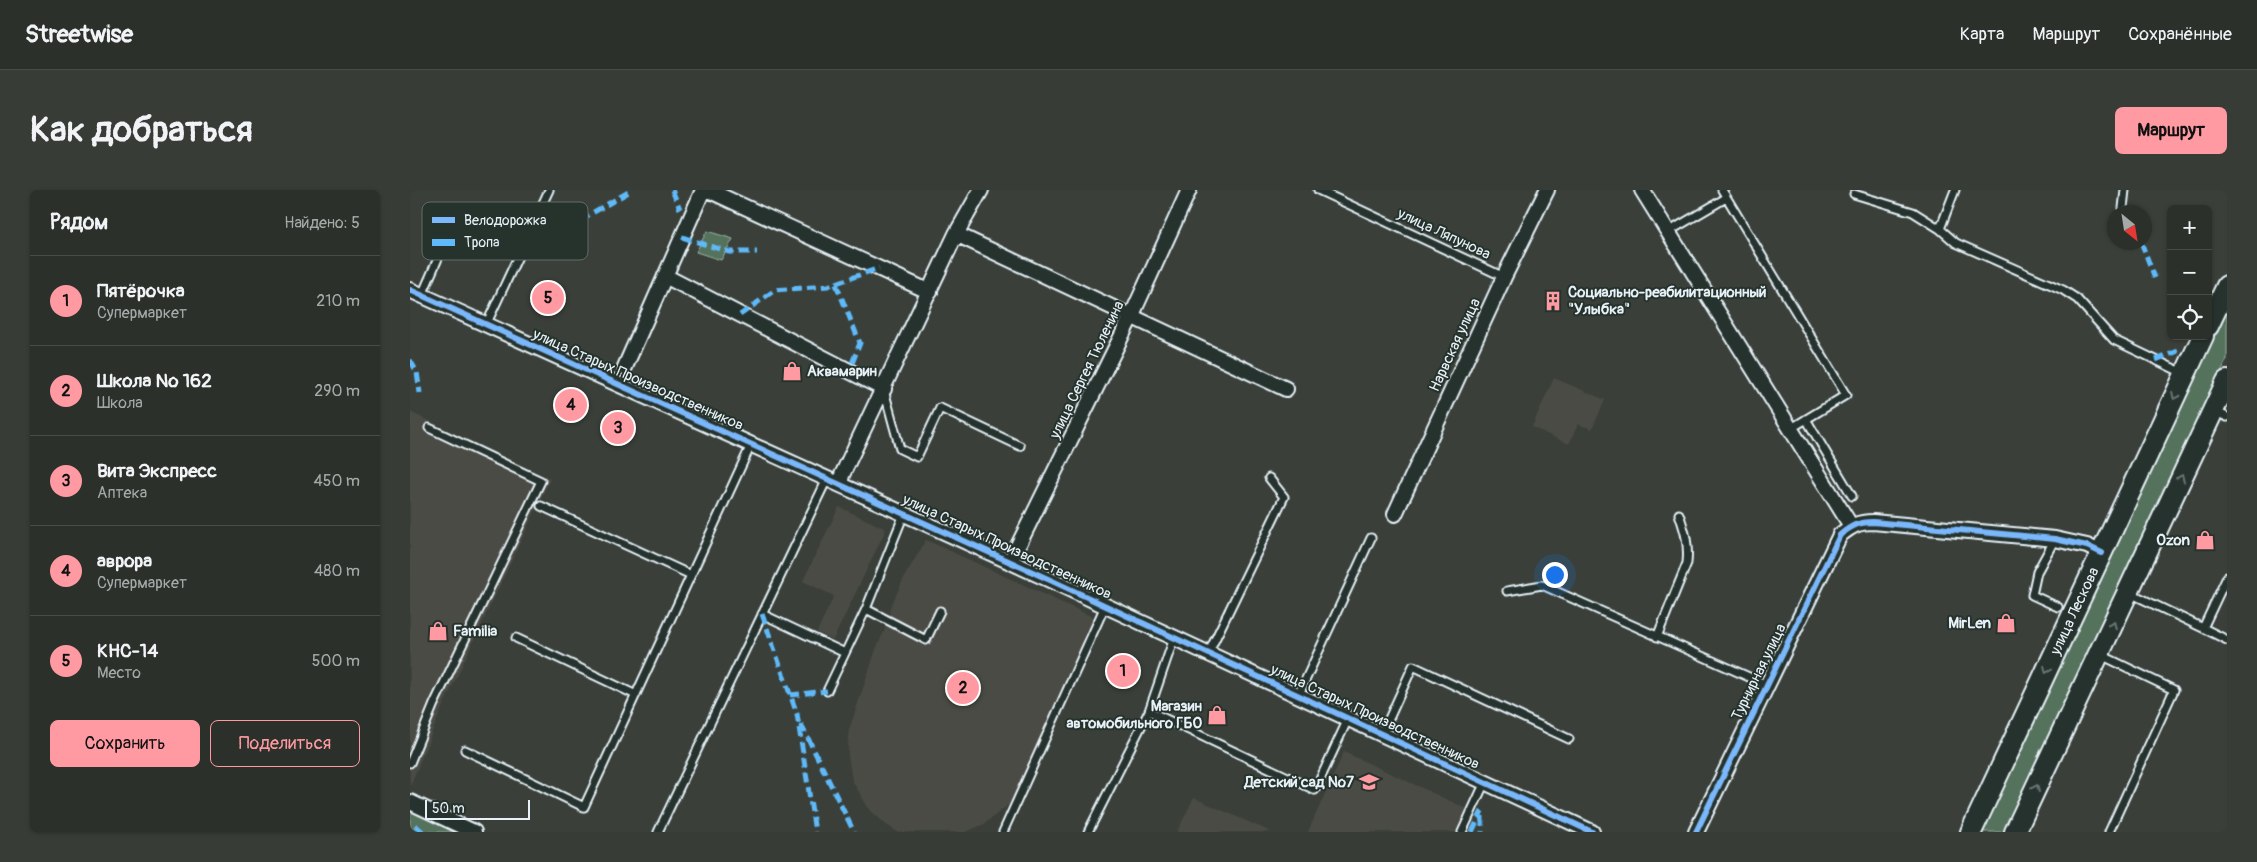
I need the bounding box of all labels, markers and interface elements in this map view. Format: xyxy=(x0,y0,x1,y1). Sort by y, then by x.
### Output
text: Streetwise xyxy=(25,20,133,49)
text: Карта xyxy=(1960,23,2004,46)
text: Маршрут xyxy=(2032,23,2100,46)
text: Сохранённые xyxy=(2128,23,2232,46)
button: Маршрут xyxy=(2115,107,2227,154)
text: Как добраться xyxy=(30,108,253,152)
legend xyxy=(422,202,588,260)
street label: улица Ляпунова xyxy=(1393,204,1494,264)
north arrow xyxy=(2107,205,2152,250)
map controls xyxy=(2167,205,2212,340)
button: + xyxy=(2167,205,2212,250)
text: Рядом xyxy=(50,209,108,236)
text: Велодорожка xyxy=(464,212,546,229)
text: Найдено: 5 xyxy=(284,213,360,233)
text: Тропа xyxy=(464,234,500,251)
button: − xyxy=(2167,250,2212,295)
text: Пятёрочка xyxy=(97,279,185,303)
pin: 5 xyxy=(532,279,564,317)
place label: Социально-реабилитационный "Улыбка" xyxy=(1568,283,1766,319)
building icon: Социально-реабилитационный "Улыбка" xyxy=(1542,290,1564,312)
text: 1 xyxy=(63,291,69,311)
text: 210 m xyxy=(316,291,360,311)
street label: Нарвская улица xyxy=(1425,295,1485,395)
button: locate xyxy=(2167,295,2212,340)
street label: улица Сергея Тюленина xyxy=(1045,298,1129,443)
text: Супермаркет xyxy=(97,303,187,323)
street label: улица Старых Производственников xyxy=(529,324,746,435)
shop icon: Аквамарин xyxy=(781,360,803,382)
place label: Аквамарин xyxy=(807,362,877,381)
text: Школа № 162 xyxy=(97,369,212,393)
text: 2 xyxy=(62,381,70,401)
text: 290 m xyxy=(314,381,360,401)
pin: 4 xyxy=(555,386,587,424)
one-way arrow xyxy=(2171,391,2181,400)
text: Школа xyxy=(97,393,143,413)
pin: 3 xyxy=(602,409,634,447)
text: Вита Экспресс xyxy=(97,459,217,483)
text: 3 xyxy=(62,471,70,491)
text: 450 m xyxy=(313,471,360,491)
one-way arrow xyxy=(2175,474,2186,483)
text: Аптека xyxy=(97,483,147,503)
street label: улица Старых Производственников xyxy=(898,490,1115,604)
shop icon: Ozon xyxy=(2194,529,2216,551)
place label: Ozon xyxy=(2156,531,2190,550)
text: аврора xyxy=(97,549,152,573)
text: 4 xyxy=(61,561,71,581)
text: 480 m xyxy=(314,561,360,581)
your location xyxy=(1542,562,1568,588)
street label: улица Лескова xyxy=(2045,564,2103,659)
text: Супермаркет xyxy=(97,573,187,593)
shop icon: MirLen xyxy=(1995,612,2017,634)
place label: MirLen xyxy=(1948,614,1992,633)
shop icon: Familia xyxy=(427,620,449,642)
street label: Турнирная улица xyxy=(1727,621,1791,723)
one-way arrow xyxy=(2106,621,2117,630)
place label: Familia xyxy=(453,622,497,641)
text: КНС-14 xyxy=(97,639,158,663)
text: 5 xyxy=(62,651,70,671)
text: 500 m xyxy=(312,651,360,671)
pin: 1 xyxy=(1107,652,1139,690)
street label: улица Старых Производственников xyxy=(1266,660,1483,774)
text: Место xyxy=(97,663,141,683)
one-way arrow xyxy=(2043,665,2053,674)
pin: 2 xyxy=(947,669,979,707)
place label: Магазин автомобильного ГБО xyxy=(1066,697,1203,733)
shop icon: Магазин автомобильного ГБО xyxy=(1206,704,1228,726)
button: Сохранить xyxy=(50,720,200,767)
button: Поделиться xyxy=(210,720,360,767)
school or university icon: Детский сад №7 xyxy=(1358,771,1380,793)
place label: Детский сад №7 xyxy=(1244,773,1354,792)
one-way arrow xyxy=(2030,784,2040,793)
scale bar xyxy=(425,797,530,820)
text: 50 m xyxy=(432,800,465,817)

